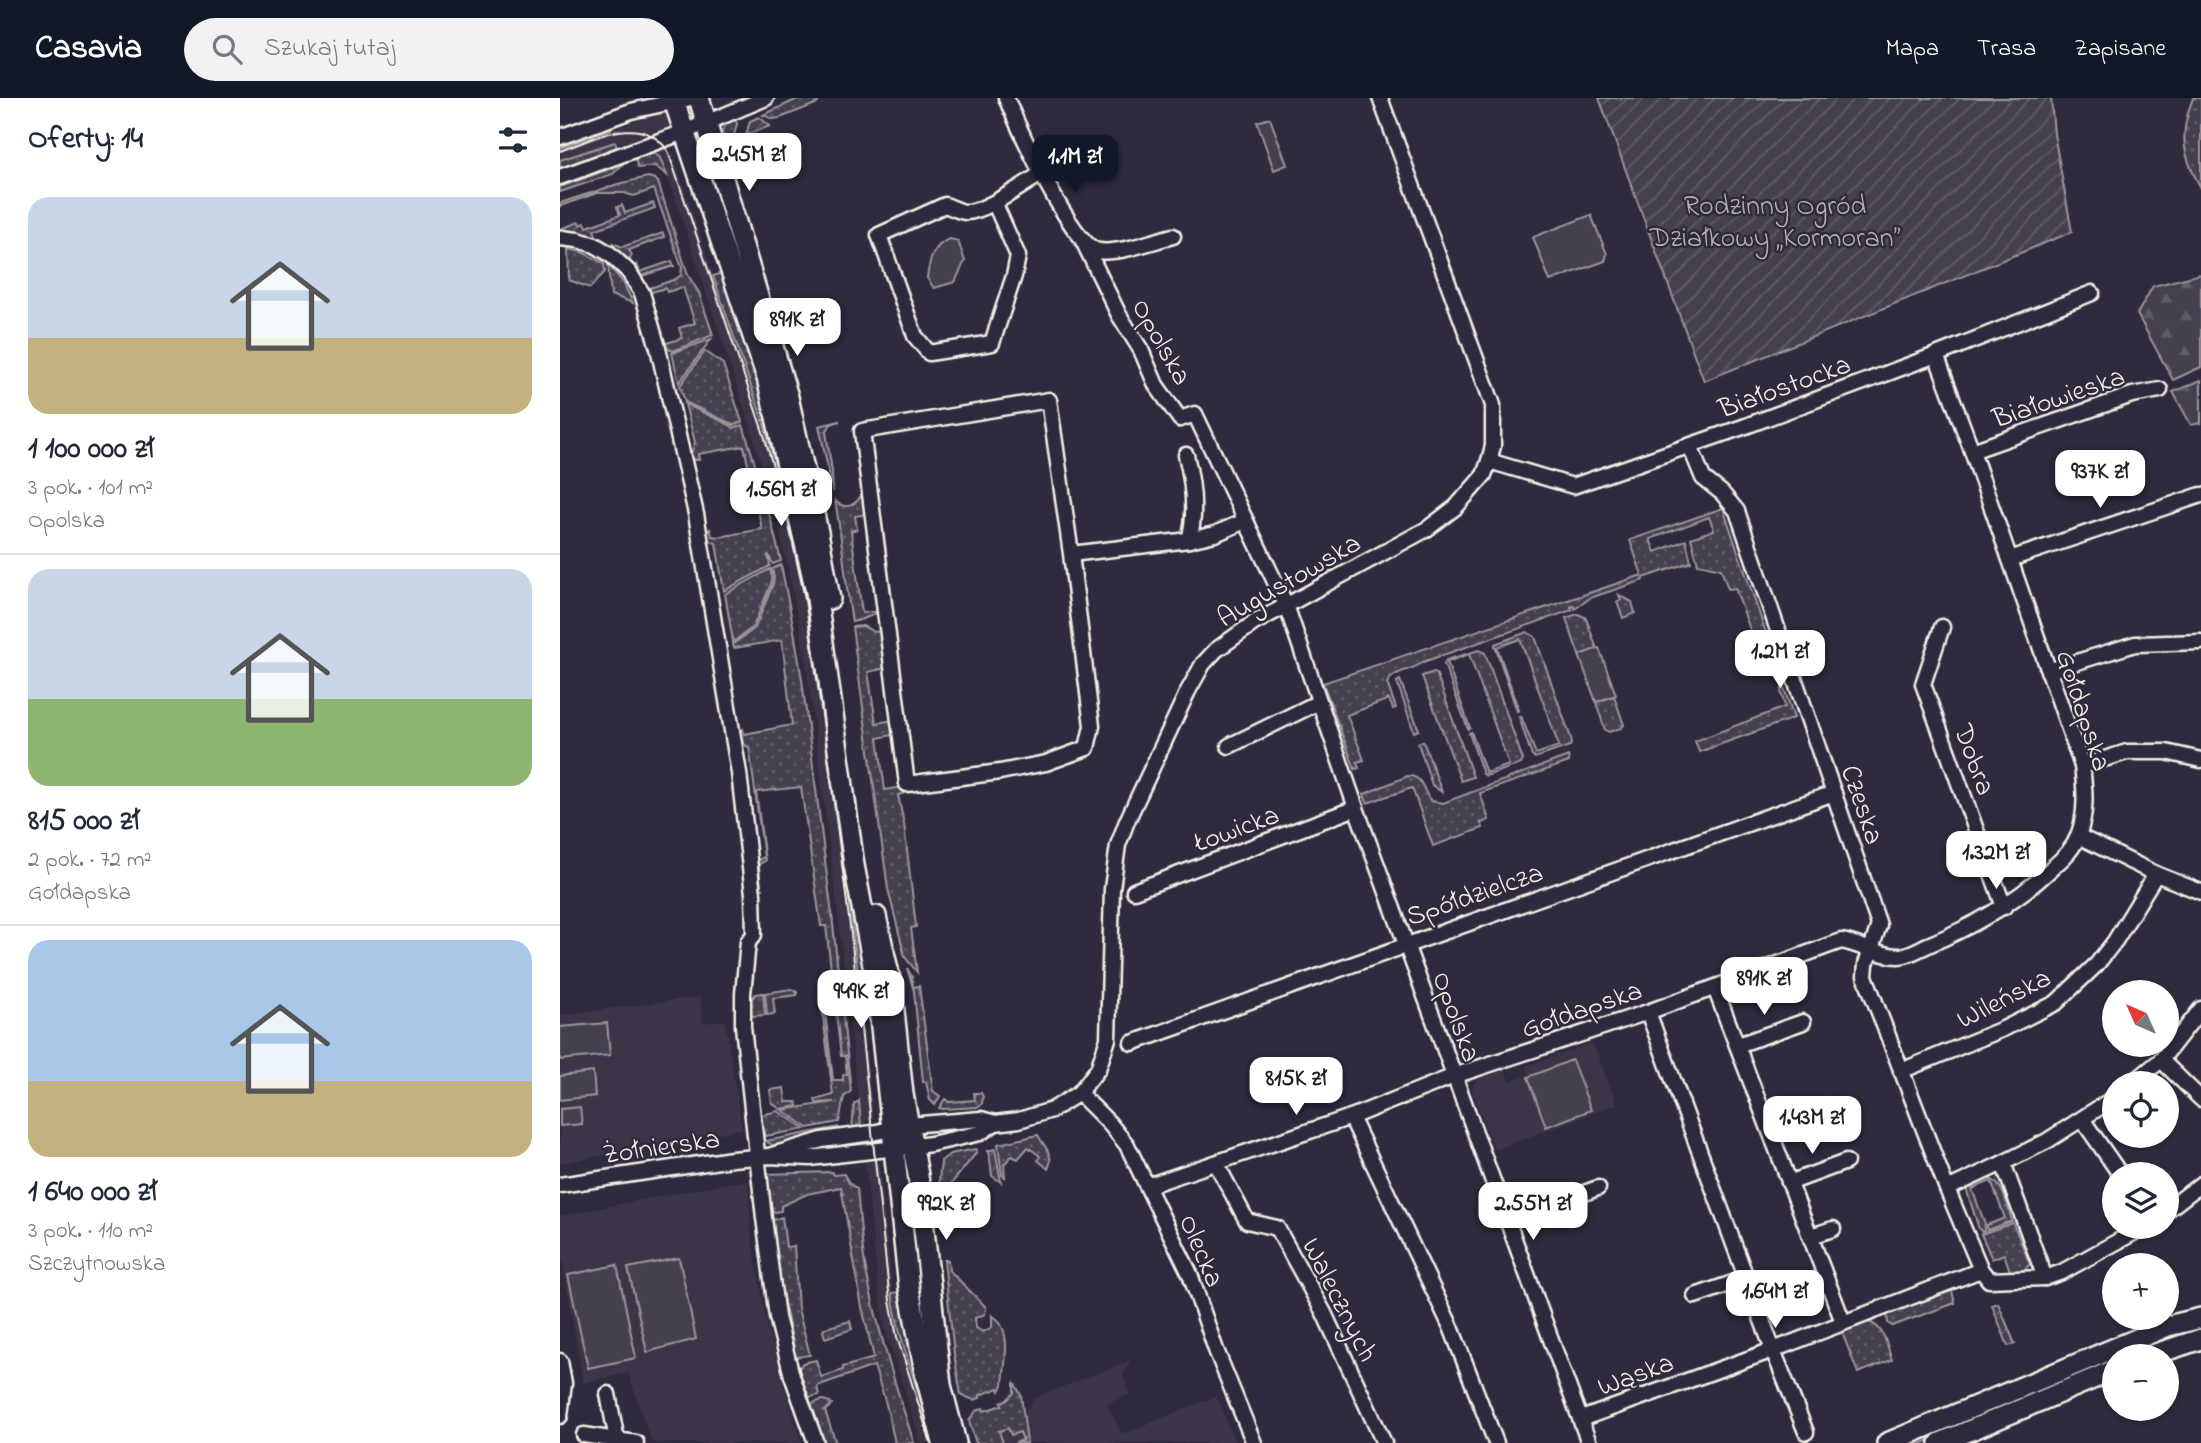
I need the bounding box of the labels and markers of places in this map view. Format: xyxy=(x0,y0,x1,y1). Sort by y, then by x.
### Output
pin: 2.45M zł xyxy=(677,134,821,193)
pin: 1.1M zł xyxy=(1010,136,1140,195)
pin: 891K zł xyxy=(732,299,862,358)
pin: 937K zł xyxy=(2035,450,2165,510)
pin: 1.56M zł xyxy=(709,468,853,528)
pin: 1.2M zł xyxy=(1715,630,1845,690)
pin: 1.32M zł xyxy=(1924,832,2068,891)
pin: 891K zł xyxy=(1699,958,1829,1017)
pin: 949K zł xyxy=(796,970,926,1030)
pin: 815K zł xyxy=(1231,1058,1361,1117)
pin: 1.43M zł xyxy=(1740,1096,1884,1156)
pin: 992K zł xyxy=(881,1182,1011,1242)
pin: 2.55M zł xyxy=(1461,1182,1605,1242)
pin: 1.64M zł xyxy=(1703,1270,1847,1330)

